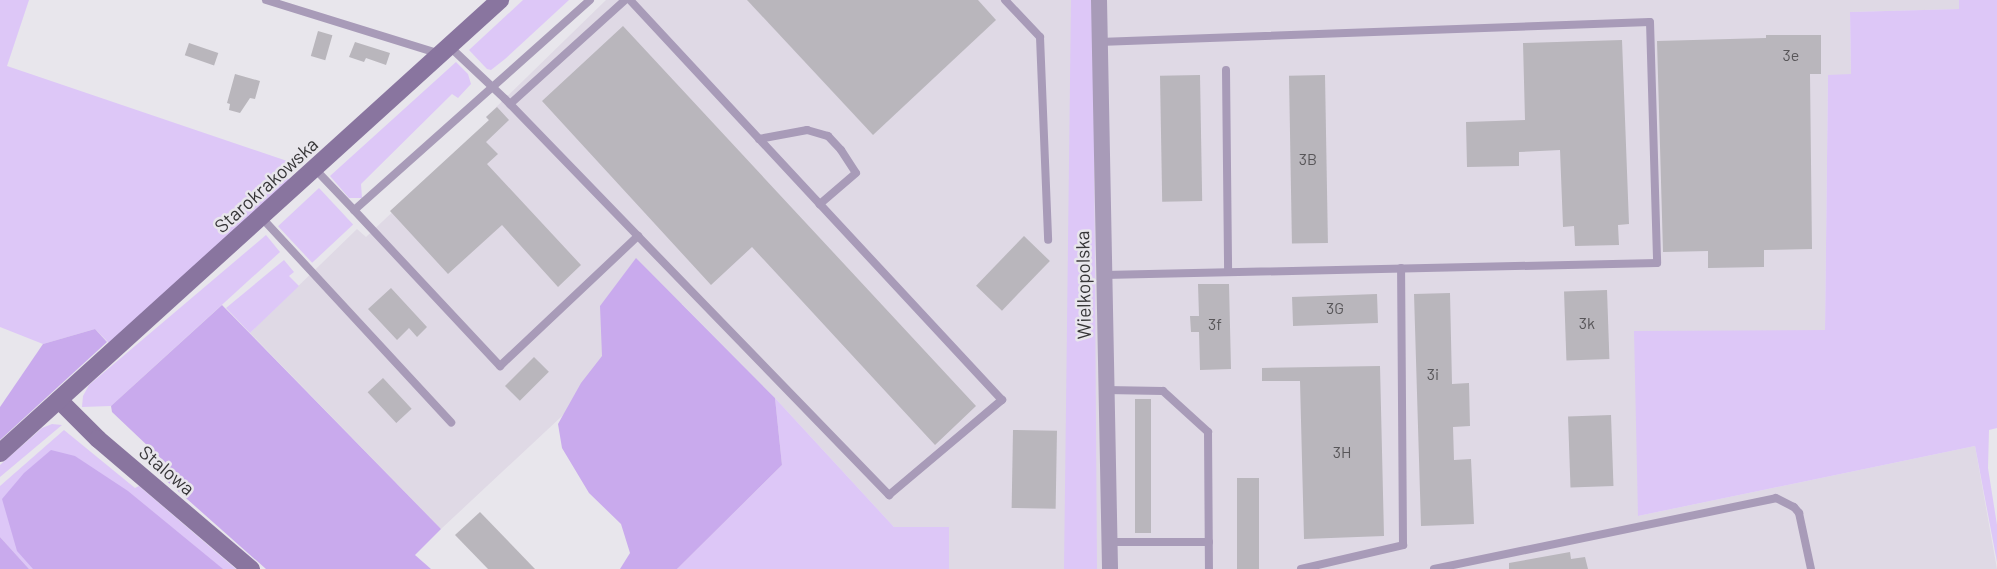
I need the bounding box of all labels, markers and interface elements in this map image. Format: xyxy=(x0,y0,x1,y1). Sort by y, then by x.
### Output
house number: 3e xyxy=(1783,45,1799,65)
street label: Starokrakowska xyxy=(210,133,322,237)
house number: 3B xyxy=(1299,149,1317,169)
street label: Wielkopolska xyxy=(1071,230,1095,340)
house number: 3G xyxy=(1326,298,1344,318)
house number: 3k xyxy=(1579,313,1595,333)
house number: 3f xyxy=(1208,314,1222,334)
house number: 3i xyxy=(1427,364,1439,384)
street label: Stalowa xyxy=(135,440,199,500)
house number: 3H xyxy=(1333,442,1351,462)

